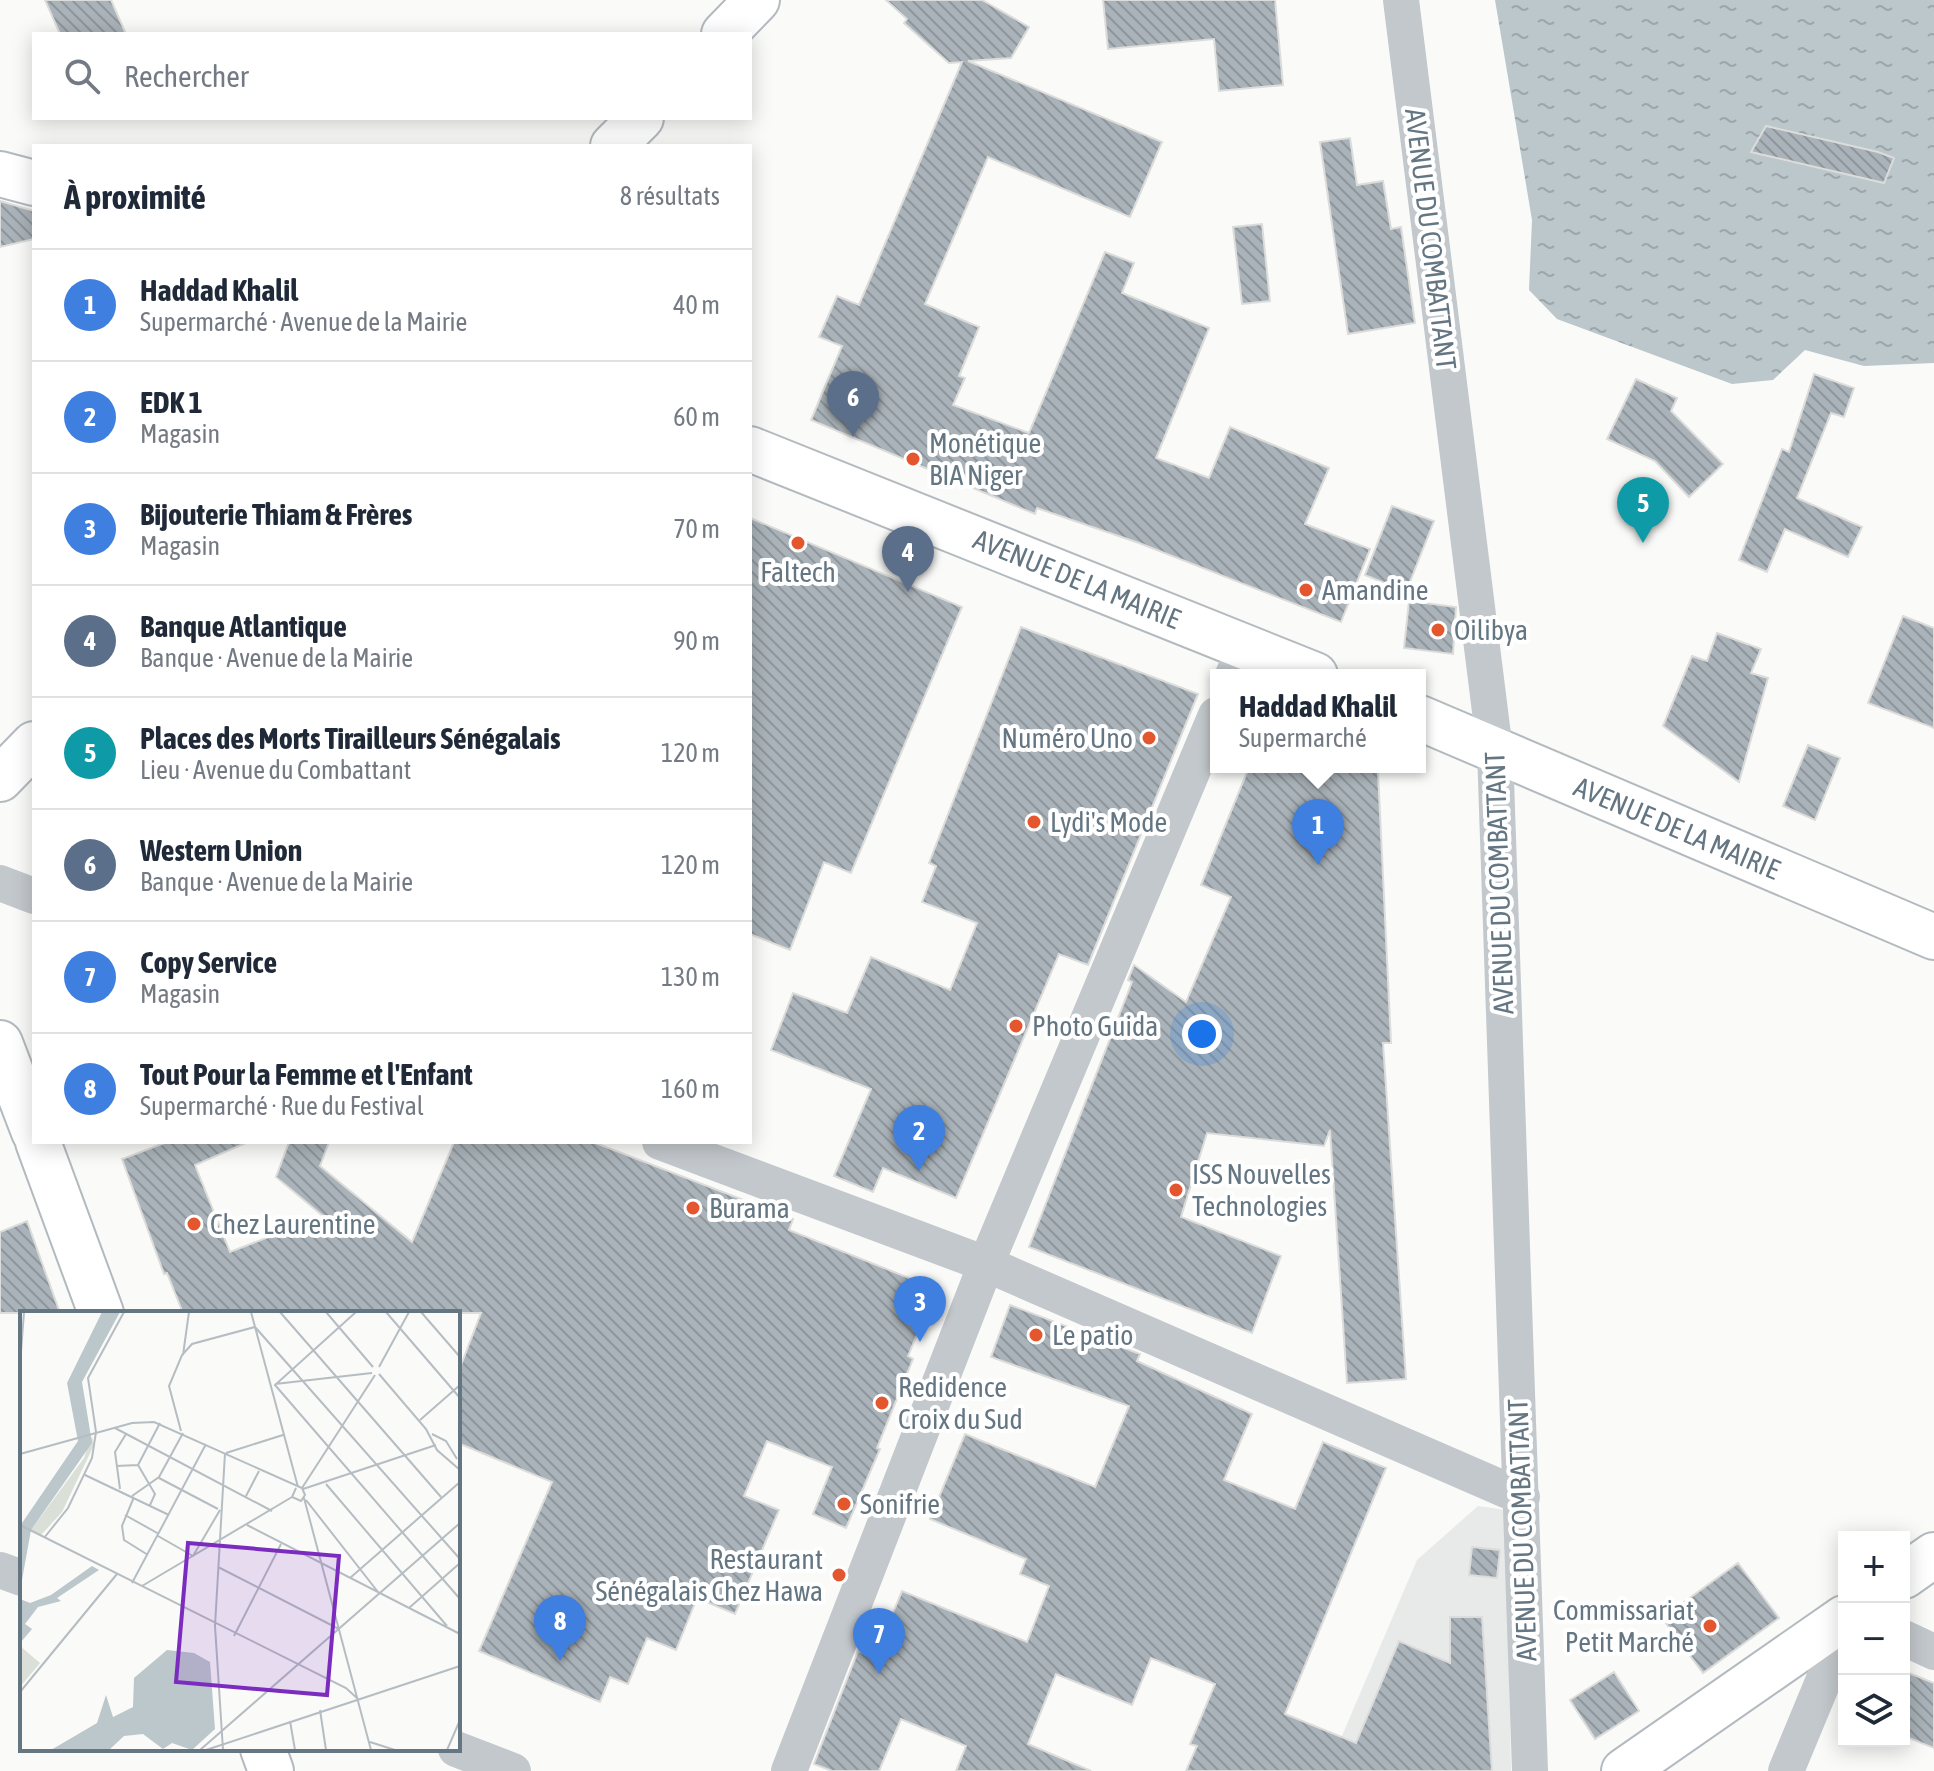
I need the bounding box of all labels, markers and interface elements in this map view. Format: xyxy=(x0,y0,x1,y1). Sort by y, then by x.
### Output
search box xyxy=(32,32,752,120)
icon: search xyxy=(60,54,104,98)
text: Rechercher xyxy=(124,59,249,93)
street label: AVENUE DU COMBATTANT xyxy=(1399,107,1463,371)
text: À proximité xyxy=(64,177,206,216)
text: 8 résultats xyxy=(620,181,720,211)
text: Haddad Khalil xyxy=(140,273,298,307)
text: 1 xyxy=(84,290,96,320)
text: 40 m xyxy=(673,290,720,320)
text: Supermarché · Avenue de la Mairie xyxy=(140,307,467,337)
pin: 6 xyxy=(827,371,879,437)
text: EDK 1 xyxy=(140,385,203,419)
text: 2 xyxy=(84,402,96,432)
text: 60 m xyxy=(673,402,720,432)
text: Magasin xyxy=(140,419,220,449)
place label: Monétique BIA Niger xyxy=(929,427,1041,491)
marker: Monétique BIA Niger xyxy=(904,450,922,468)
pin: 5 xyxy=(1617,477,1669,543)
text: Bijouterie Thiam & Frères xyxy=(140,497,412,531)
text: 3 xyxy=(84,514,96,544)
text: 70 m xyxy=(673,514,720,544)
street label: AVENUE DE LA MAIRIE xyxy=(969,523,1185,635)
pin: 4 xyxy=(882,526,934,592)
text: Magasin xyxy=(140,531,220,561)
marker: Faltech xyxy=(789,534,807,552)
place label: Faltech xyxy=(760,556,836,588)
place label: Amandine xyxy=(1322,574,1429,606)
marker: Amandine xyxy=(1297,581,1315,599)
text: Banque Atlantique xyxy=(140,609,347,643)
place label: Oilibya xyxy=(1454,614,1528,646)
marker: Oilibya xyxy=(1429,621,1447,639)
text: 4 xyxy=(84,626,96,656)
text: 90 m xyxy=(673,626,720,656)
text: Banque · Avenue de la Mairie xyxy=(140,643,413,673)
popup xyxy=(1210,669,1426,773)
text: Haddad Khalil xyxy=(1239,689,1397,723)
text: Places des Morts Tirailleurs Sénégalais xyxy=(140,721,561,755)
place label: Numéro Uno xyxy=(1002,722,1133,754)
text: Supermarché xyxy=(1239,723,1367,753)
marker: Numéro Uno xyxy=(1140,729,1158,747)
text: 5 xyxy=(84,738,96,768)
text: 120 m xyxy=(661,738,720,768)
street label: AVENUE DU COMBATTANT xyxy=(1478,751,1520,1015)
text: Lieu · Avenue du Combattant xyxy=(140,755,411,785)
street label: AVENUE DE LA MAIRIE xyxy=(1569,770,1785,886)
pin: 1 xyxy=(1292,799,1344,865)
place label: Lydi's Mode xyxy=(1050,806,1167,838)
marker: Lydi's Mode xyxy=(1025,813,1043,831)
text: Western Union xyxy=(140,833,302,867)
text: 6 xyxy=(84,850,96,880)
text: 120 m xyxy=(661,850,720,880)
text: Banque · Avenue de la Mairie xyxy=(140,867,413,897)
text: Copy Service xyxy=(140,945,277,979)
text: 7 xyxy=(84,962,96,992)
text: 130 m xyxy=(661,962,720,992)
text: Magasin xyxy=(140,979,220,1009)
place label: Photo Guida xyxy=(1032,1010,1158,1042)
your location xyxy=(1182,1014,1222,1054)
marker: Photo Guida xyxy=(1007,1017,1025,1035)
text: Tout Pour la Femme et l'Enfant xyxy=(140,1057,473,1091)
text: 8 xyxy=(84,1074,96,1104)
text: 160 m xyxy=(661,1074,720,1104)
text: Supermarché · Rue du Festival xyxy=(140,1091,424,1121)
pin: 2 xyxy=(893,1105,945,1171)
place label: ISS Nouvelles Technologies xyxy=(1192,1158,1331,1222)
marker: ISS Nouvelles Technologies xyxy=(1167,1181,1185,1199)
place label: Burama xyxy=(709,1192,790,1224)
marker: Burama xyxy=(684,1199,702,1217)
place label: Chez Laurentine xyxy=(210,1208,376,1240)
marker: Chez Laurentine xyxy=(185,1215,203,1233)
pin: 3 xyxy=(894,1276,946,1342)
inset map xyxy=(20,1311,460,1751)
place label: Le patio xyxy=(1052,1319,1133,1351)
marker: Le patio xyxy=(1027,1326,1045,1344)
place label: Redidence Croix du Sud xyxy=(898,1371,1023,1435)
marker: Redidence Croix du Sud xyxy=(873,1394,891,1412)
street label: AVENUE DU COMBATTANT xyxy=(1501,1398,1543,1662)
place label: Sonifrie xyxy=(860,1488,940,1520)
marker: Sonifrie xyxy=(835,1495,853,1513)
map controls xyxy=(1838,1531,1910,1747)
button: + xyxy=(1838,1531,1910,1603)
place label: Restaurant Sénégalais Chez Hawa xyxy=(596,1543,823,1607)
marker: Restaurant Sénégalais Chez Hawa xyxy=(830,1566,848,1584)
place label: Commissariat Petit Marché xyxy=(1553,1594,1694,1658)
pin: 8 xyxy=(534,1595,586,1661)
button: − xyxy=(1838,1603,1910,1675)
pin: 7 xyxy=(853,1608,905,1674)
marker: Commissariat Petit Marché xyxy=(1701,1617,1719,1635)
button: layers xyxy=(1838,1675,1910,1747)

